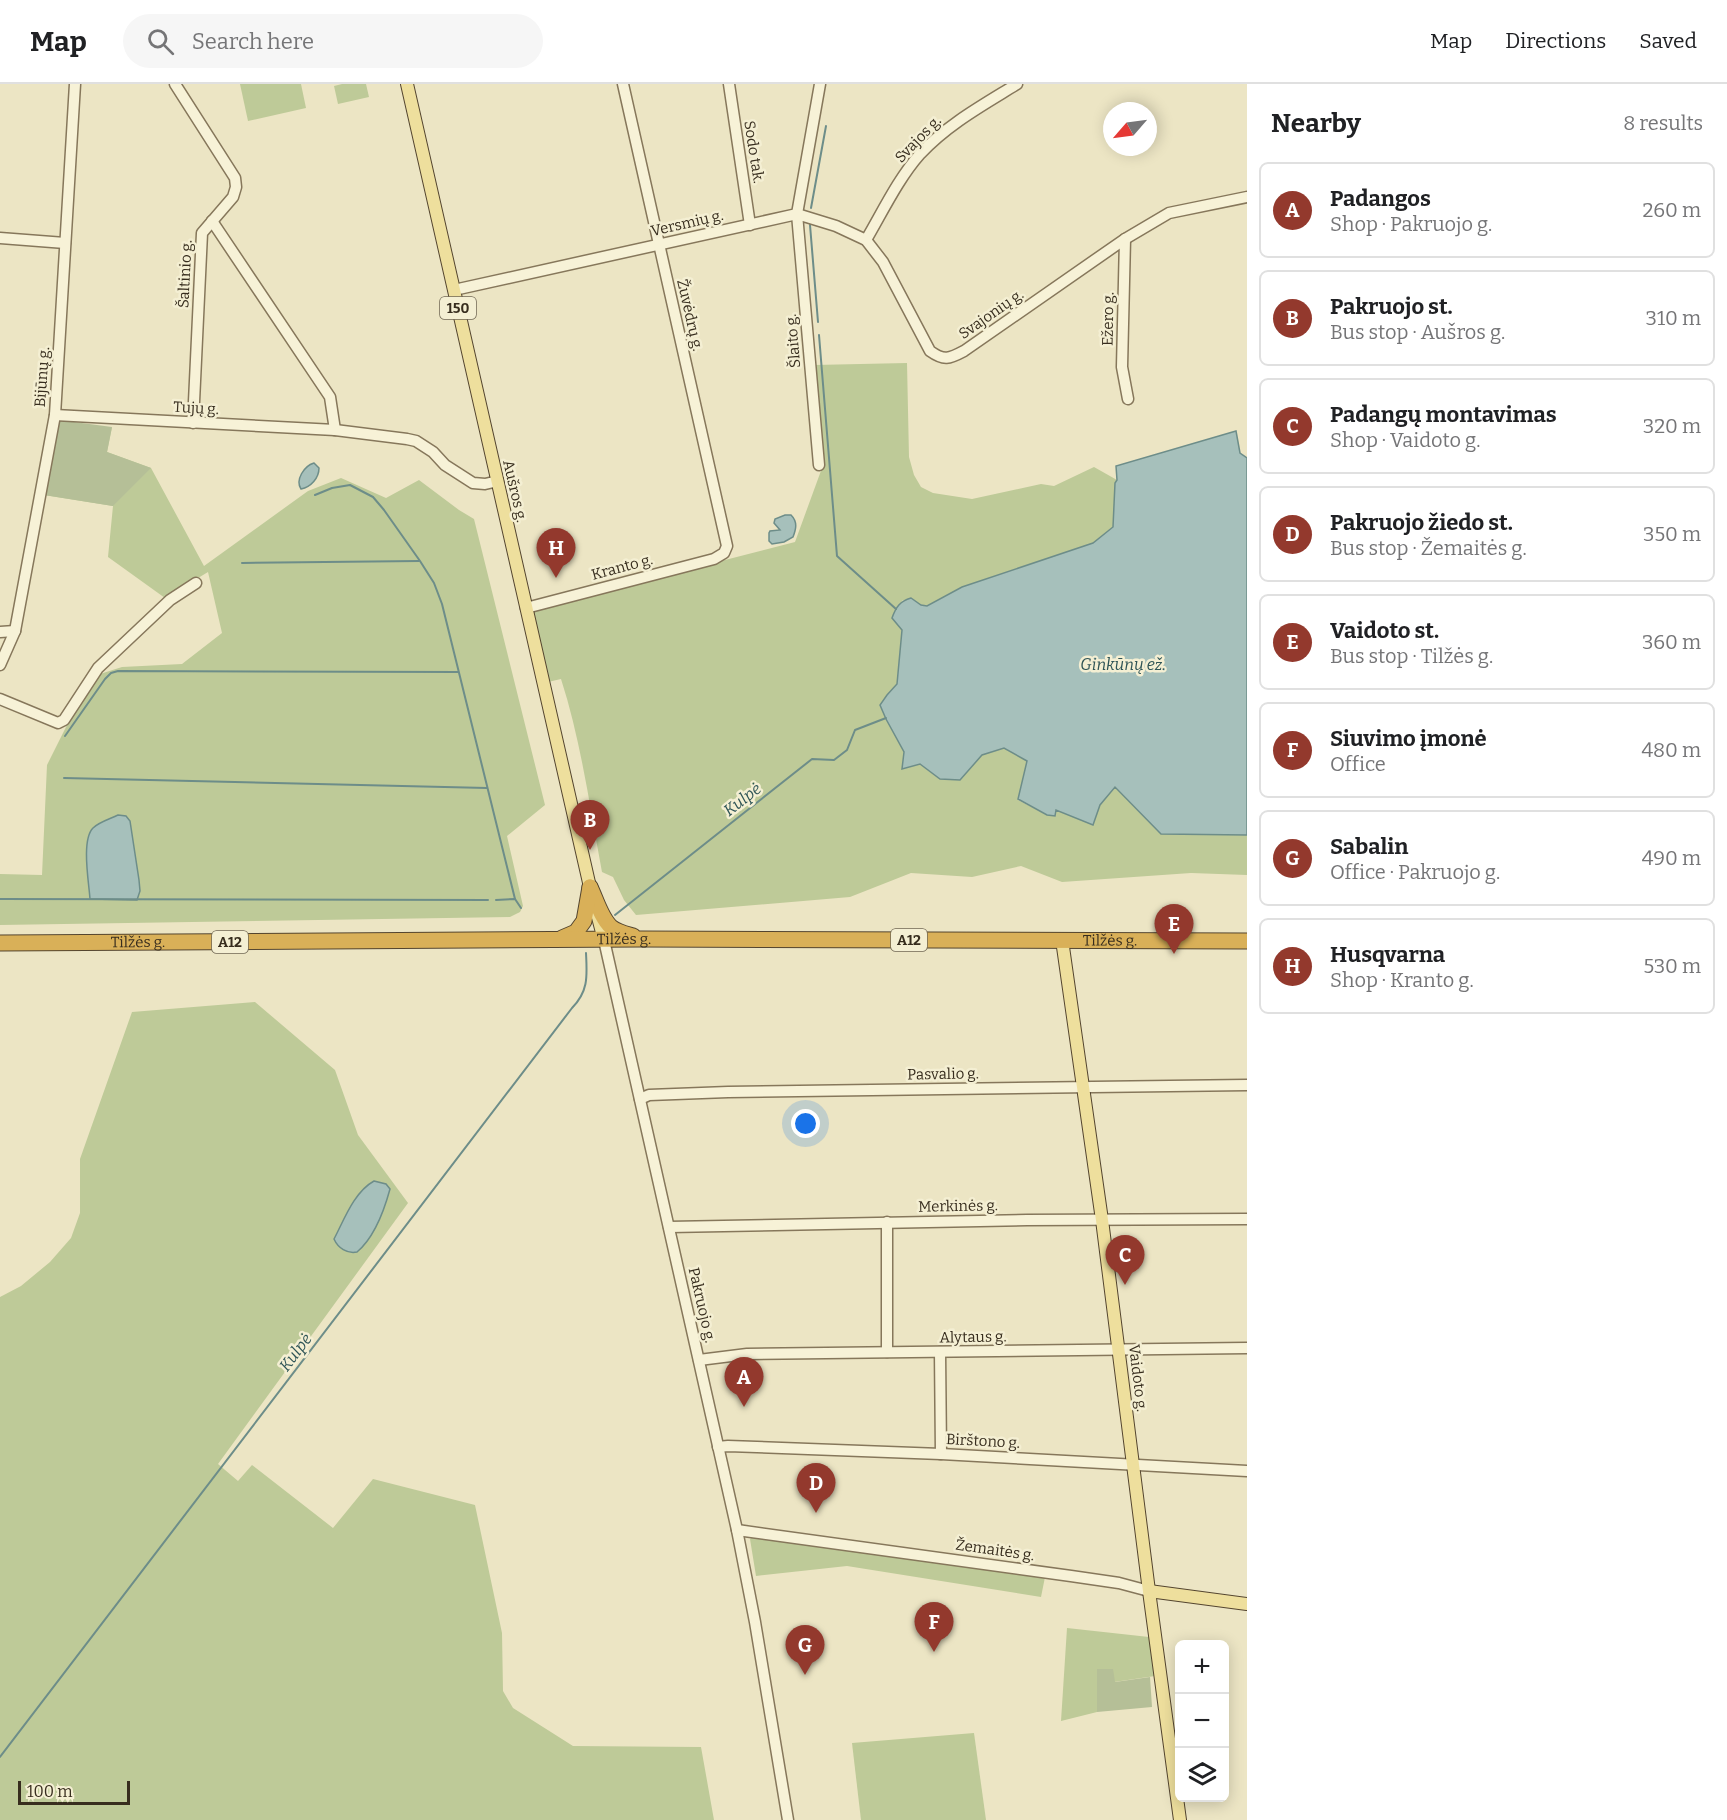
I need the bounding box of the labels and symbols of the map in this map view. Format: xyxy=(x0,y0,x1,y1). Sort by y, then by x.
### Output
north arrow xyxy=(1103,102,1157,156)
street label: Svajos g. xyxy=(891,112,945,166)
street label: Sodo tak. xyxy=(740,119,768,185)
street label: Versmių g. xyxy=(649,206,725,240)
street label: Šaltinio g. xyxy=(174,239,196,309)
street label: Žuvėdrų g. xyxy=(673,277,707,353)
street label: Svajonių g. xyxy=(955,285,1027,343)
street label: Ežero g. xyxy=(1099,292,1117,346)
road number: 150 xyxy=(440,297,476,319)
street label: Šlaito g. xyxy=(782,313,804,369)
street label: Bijūnų g. xyxy=(31,346,53,408)
street label: Tujų g. xyxy=(173,398,219,418)
street label: Aušros g. xyxy=(499,458,531,524)
pin: H xyxy=(536,528,576,578)
street label: Kranto g. xyxy=(589,550,655,584)
water label: Ginkūnų ež. xyxy=(1080,655,1166,674)
water label: Kulpė xyxy=(720,779,765,820)
pin: B xyxy=(570,800,610,850)
pin: E xyxy=(1154,904,1194,954)
road number: A12 xyxy=(891,929,927,951)
street label: Tilžės g. xyxy=(597,930,651,948)
road number: A12 xyxy=(212,931,248,953)
street label: Tilžės g. xyxy=(1083,931,1137,950)
street label: Tilžės g. xyxy=(111,933,165,951)
street label: Pasvalio g. xyxy=(907,1064,979,1084)
your location xyxy=(791,1109,820,1138)
street label: Merkinės g. xyxy=(918,1196,998,1216)
pin: C xyxy=(1106,1236,1144,1285)
street label: Pakruojo g. xyxy=(685,1266,719,1344)
street label: Alytaus g. xyxy=(939,1327,1007,1347)
water label: Kulpė xyxy=(275,1330,316,1375)
street label: Vaidoto g. xyxy=(1125,1343,1151,1413)
pin: A xyxy=(724,1358,764,1407)
street label: Birštono g. xyxy=(946,1430,1020,1452)
pin: D xyxy=(796,1464,836,1513)
street label: Žemaitės g. xyxy=(954,1536,1036,1564)
pin: F xyxy=(914,1602,954,1652)
pin: G xyxy=(786,1626,824,1675)
scale bar xyxy=(18,1778,130,1806)

